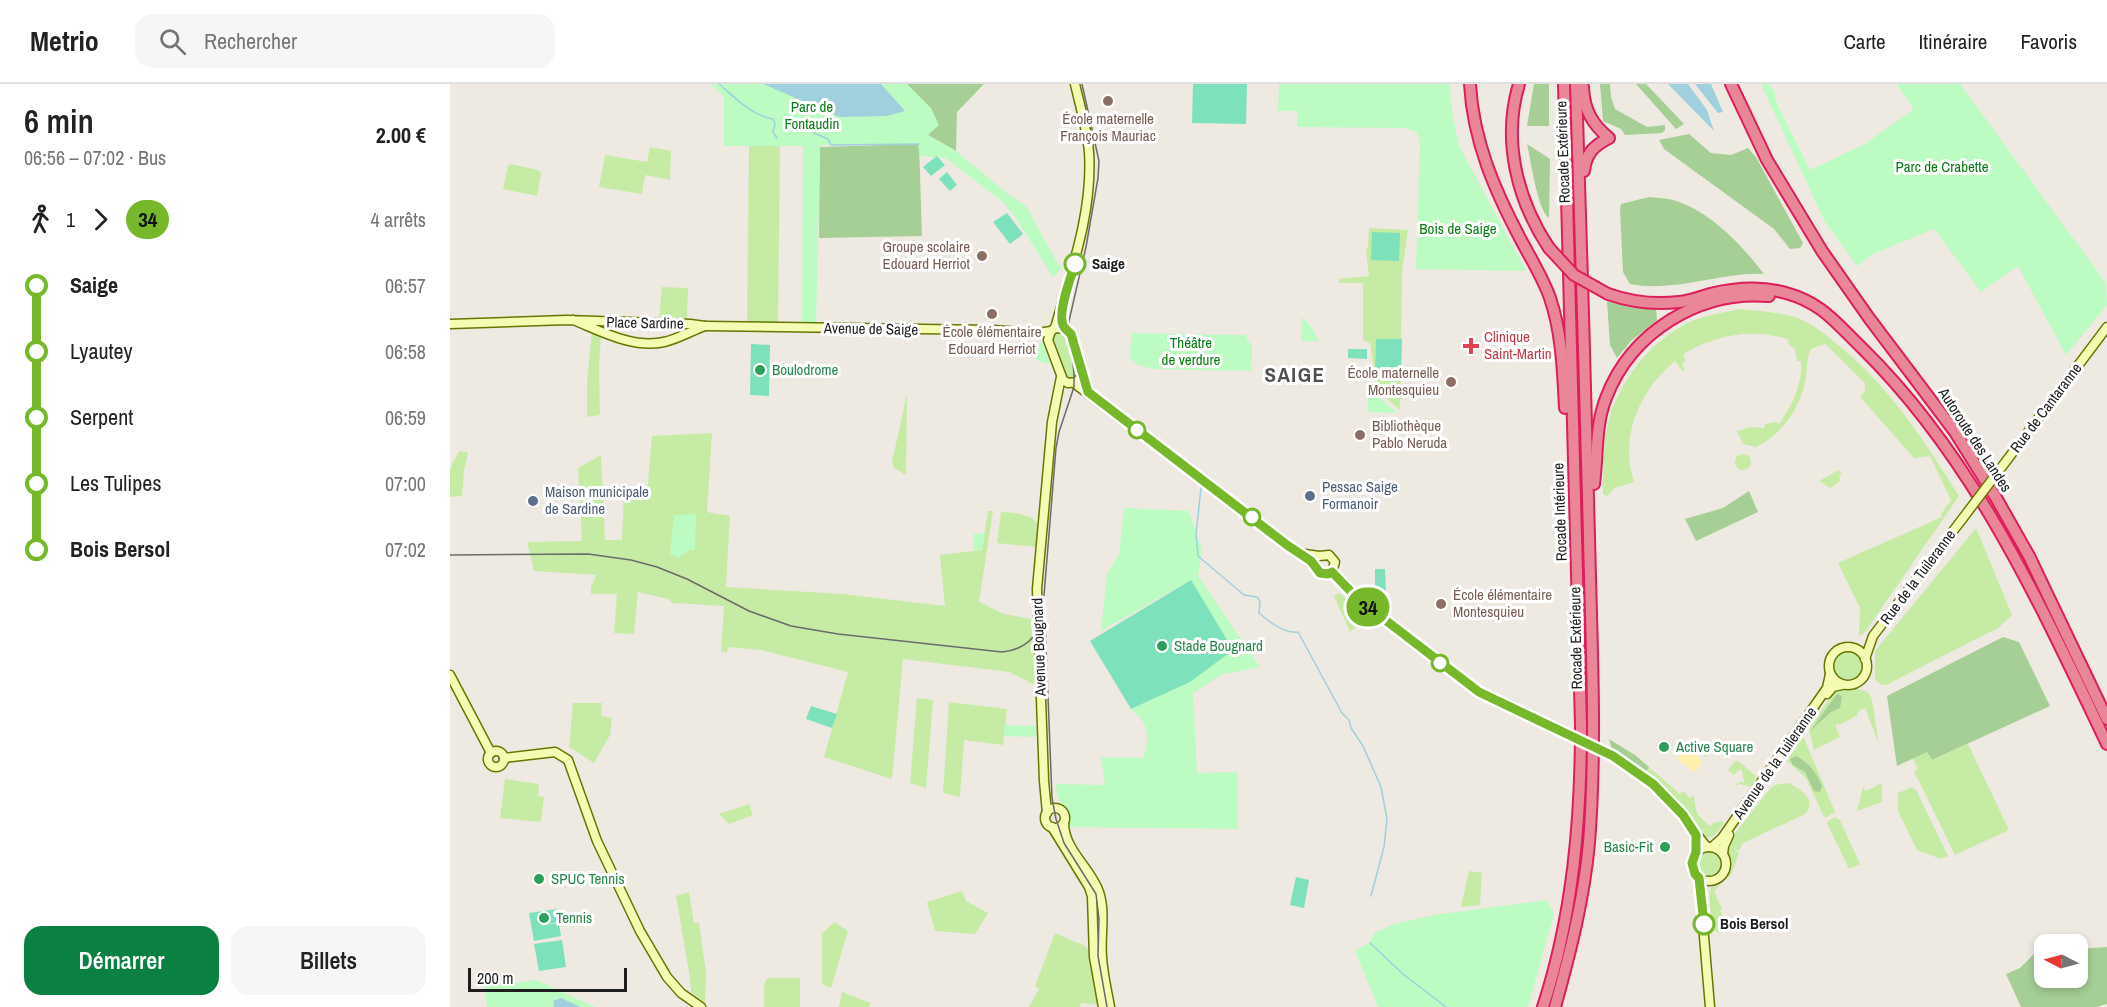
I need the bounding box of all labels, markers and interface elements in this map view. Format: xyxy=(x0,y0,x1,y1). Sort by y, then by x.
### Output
search box xyxy=(135,14,555,68)
text: Metrio xyxy=(30,22,99,60)
icon: search xyxy=(156,25,189,58)
text: Rechercher xyxy=(204,26,297,56)
text: Carte xyxy=(1843,27,1886,56)
text: Itinéraire xyxy=(1919,27,1987,56)
text: Favoris xyxy=(2020,27,2077,56)
marker: École maternelle François Mauriac xyxy=(1101,94,1115,108)
park label: Parc de Fontaudin xyxy=(785,96,839,134)
text: 6 min xyxy=(24,99,94,143)
street label: Rocade Extérieure xyxy=(1550,100,1575,204)
place label: École maternelle François Mauriac xyxy=(1060,108,1156,146)
text: 2.00 € xyxy=(376,120,426,150)
text: 06:56 – 07:02 · Bus xyxy=(24,144,166,171)
park label: Parc de Crabette xyxy=(1896,156,1989,177)
icon: walk xyxy=(24,203,57,236)
icon: forward xyxy=(84,203,117,236)
text: 34 xyxy=(138,205,157,234)
text: 1 xyxy=(66,206,75,233)
text: 4 arrêts xyxy=(370,206,426,233)
park label: Bois de Saige xyxy=(1419,218,1497,239)
place label: Groupe scolaire Edouard Herriot xyxy=(882,236,971,274)
marker: Groupe scolaire Edouard Herriot xyxy=(975,249,989,263)
marker: Saige xyxy=(1064,253,1086,275)
place label: Saige xyxy=(1092,253,1125,274)
text: Saige xyxy=(70,270,118,300)
text: 06:57 xyxy=(385,272,426,299)
marker: École élémentaire Edouard Herriot xyxy=(985,307,999,321)
street label: Place Sardine xyxy=(606,311,684,334)
street label: Avenue de Saige xyxy=(823,317,918,340)
place label: École élémentaire Edouard Herriot xyxy=(942,321,1042,359)
place label: Clinique Saint-Martin xyxy=(1484,326,1552,364)
park label: Théâtre de verdure xyxy=(1162,332,1221,370)
text: Lyautey xyxy=(70,336,133,366)
marker: Clinique Saint-Martin xyxy=(1462,337,1480,355)
text: 06:58 xyxy=(385,338,426,365)
street label: Rue de Cantaranne xyxy=(2005,358,2086,457)
place label: Boulodrome xyxy=(772,359,838,380)
district label: SAIGE xyxy=(1264,360,1326,389)
place label: École maternelle Montesquieu xyxy=(1347,362,1439,400)
marker: Boulodrome xyxy=(753,363,767,377)
marker: École maternelle Montesquieu xyxy=(1444,375,1458,389)
street label: Autoroute des Landes xyxy=(1933,383,2017,496)
text: Serpent xyxy=(70,402,133,432)
text: 06:59 xyxy=(385,404,426,431)
place label: Bibliothèque Pablo Neruda xyxy=(1372,415,1447,453)
unlabelled marker xyxy=(1128,421,1146,439)
marker: Bibliothèque Pablo Neruda xyxy=(1353,428,1367,442)
street label: Rocade Intérieure xyxy=(1547,462,1572,562)
text: Les Tulipes xyxy=(70,468,161,498)
text: 07:00 xyxy=(385,470,426,497)
place label: Pessac Saige Formanoir xyxy=(1322,476,1398,514)
place label: Maison municipale de Sardine xyxy=(545,481,649,519)
marker: Pessac Saige Formanoir xyxy=(1303,489,1317,503)
marker: Maison municipale de Sardine xyxy=(526,494,540,508)
unlabelled marker xyxy=(1243,508,1261,526)
street label: Rue de la Tuileranne xyxy=(1875,525,1960,628)
text: Bois Bersol xyxy=(70,534,170,564)
text: 07:02 xyxy=(385,536,426,563)
place label: École élémentaire Montesquieu xyxy=(1453,584,1552,622)
street label: Rocade Extérieure xyxy=(1564,586,1587,689)
line badge: 34 xyxy=(1341,588,1395,626)
text: 34 xyxy=(1358,593,1378,622)
marker: École élémentaire Montesquieu xyxy=(1434,597,1448,611)
street label: Avenue Bougnard xyxy=(1026,598,1051,697)
place label: Stade Bougnard xyxy=(1174,635,1263,656)
marker: Stade Bougnard xyxy=(1155,639,1169,653)
unlabelled marker xyxy=(1431,654,1449,672)
street label: Avenue de la Tuileranne xyxy=(1727,702,1821,824)
place label: Active Square xyxy=(1675,736,1753,757)
marker: Active Square xyxy=(1657,740,1671,754)
place label: Basic-Fit xyxy=(1604,836,1654,857)
marker: Basic-Fit xyxy=(1658,840,1672,854)
place label: SPUC Tennis xyxy=(551,868,625,889)
marker: SPUC Tennis xyxy=(532,872,546,886)
place label: Tennis xyxy=(556,907,592,928)
marker: Tennis xyxy=(537,911,551,925)
marker: Bois Bersol xyxy=(1693,913,1715,935)
place label: Bois Bersol xyxy=(1720,913,1788,934)
button: Démarrer xyxy=(24,926,219,995)
button: Billets xyxy=(231,926,426,995)
north arrow xyxy=(2034,934,2088,988)
map controls xyxy=(2034,934,2088,988)
scale bar xyxy=(468,965,627,992)
text: 200 m xyxy=(477,967,513,989)

